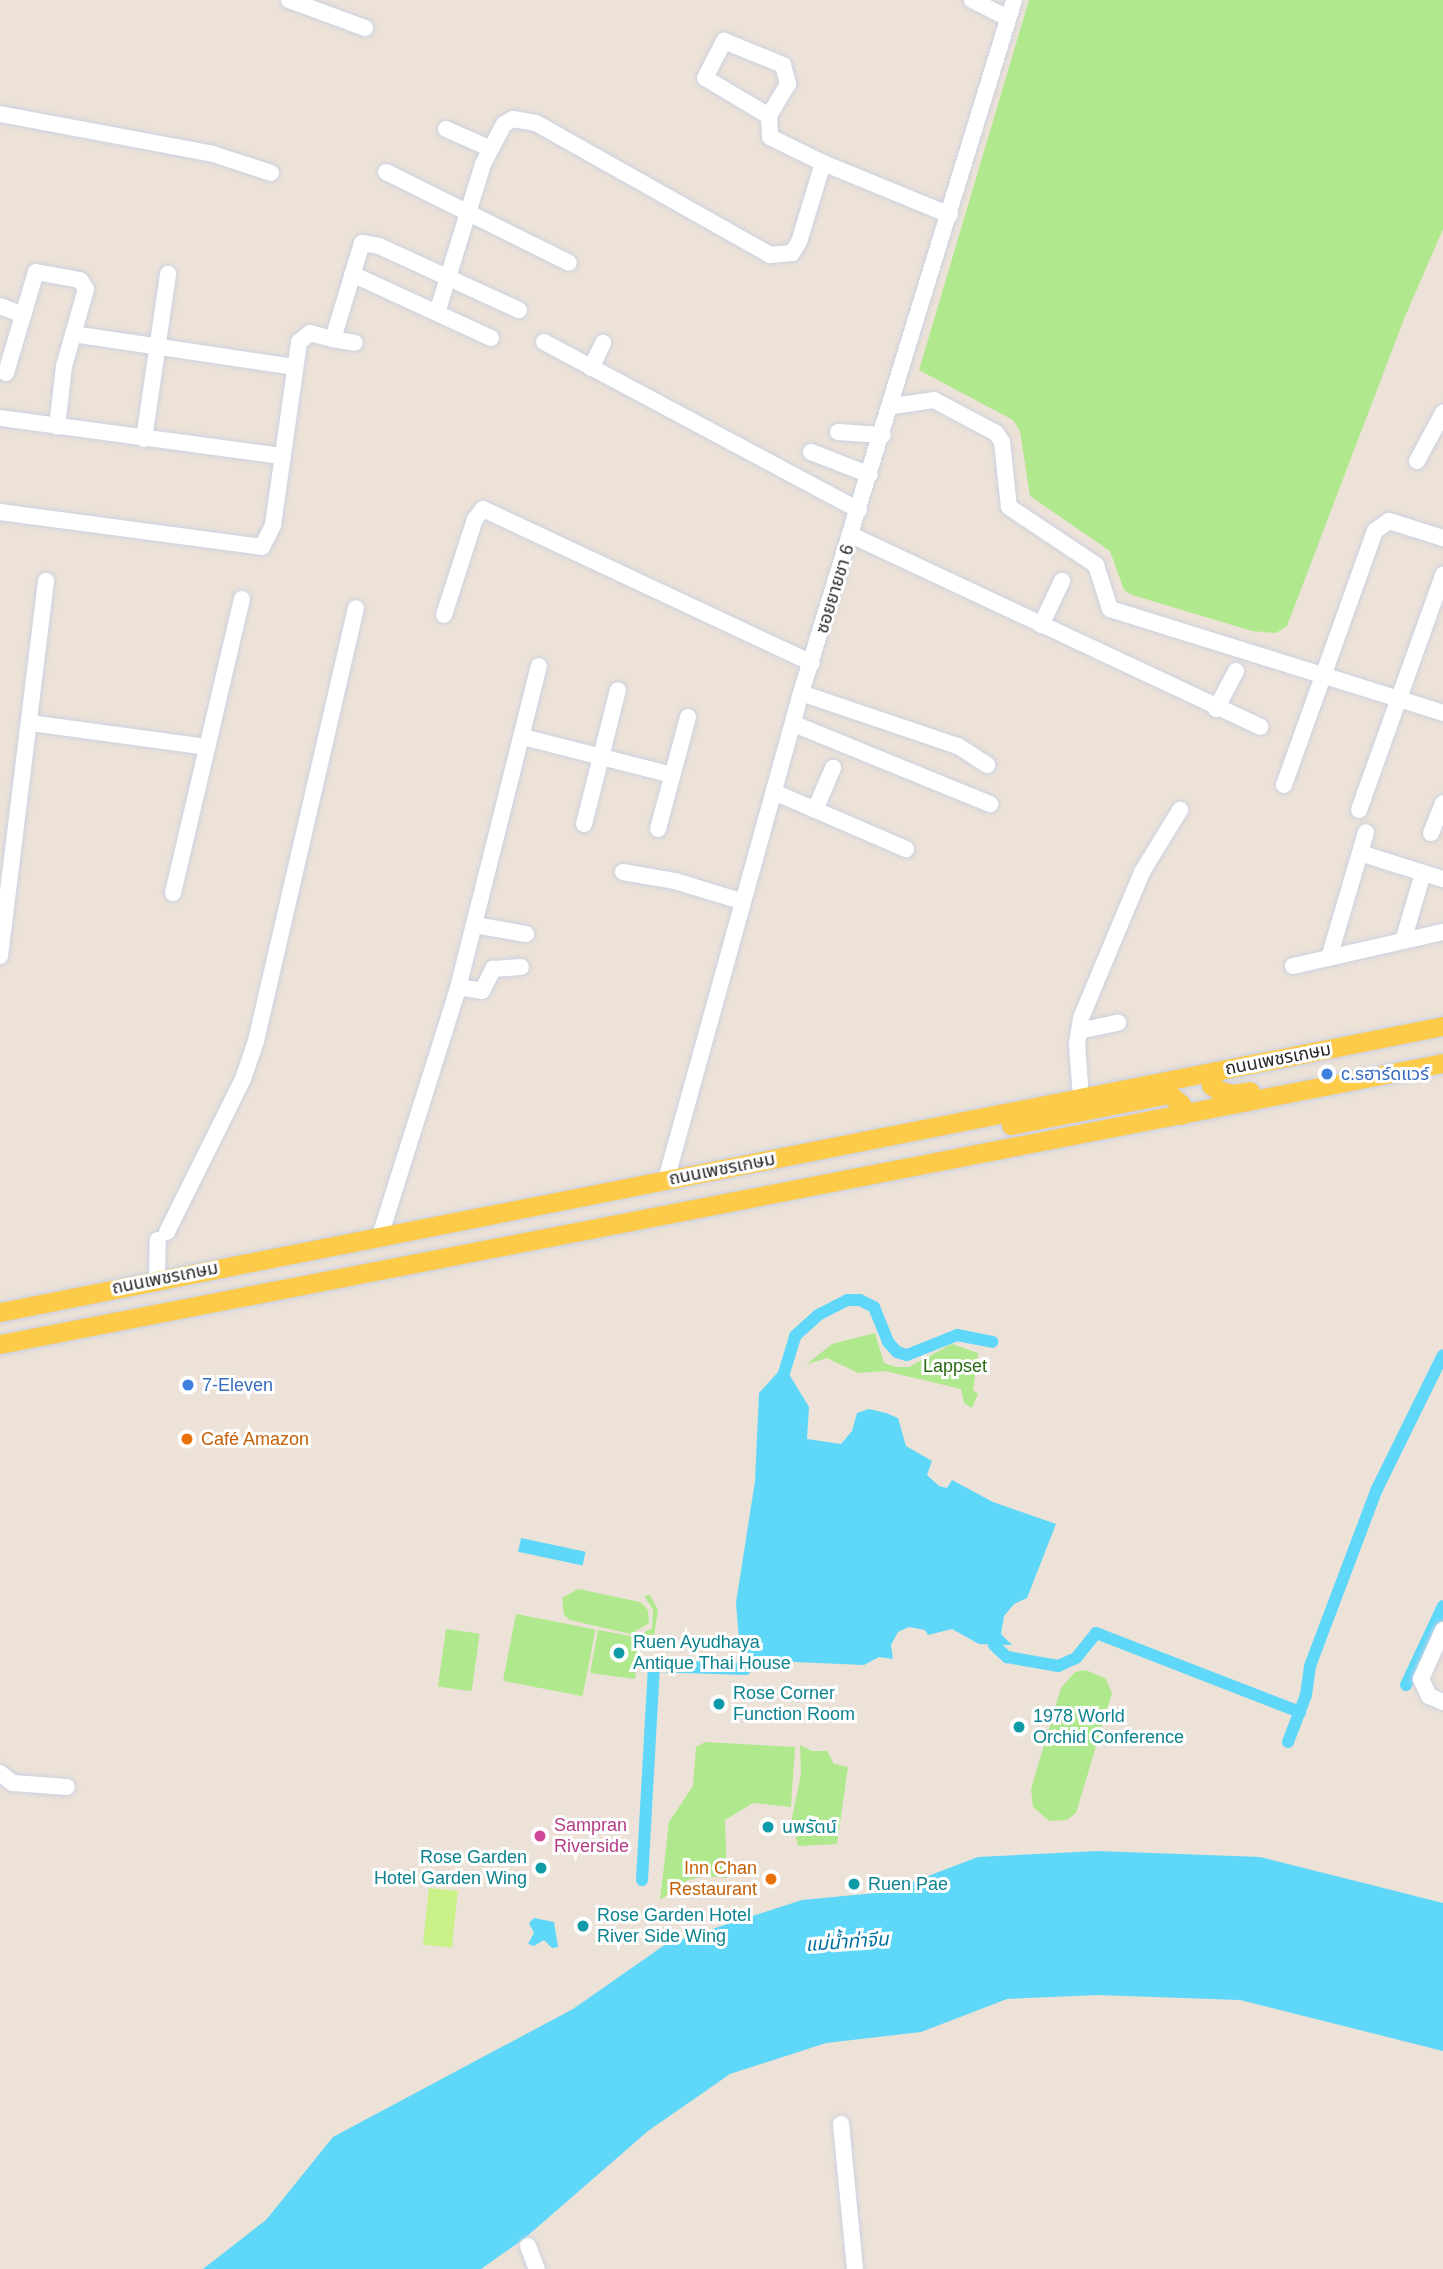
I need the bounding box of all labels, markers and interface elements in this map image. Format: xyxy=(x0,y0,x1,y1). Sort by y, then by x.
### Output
street label: ซอยยายชา 6 xyxy=(811,542,859,636)
street label: ถนนเพชรเกษม xyxy=(1223,1038,1333,1080)
place label: c.sฮาร์ดแวร์ xyxy=(1341,1063,1429,1085)
marker: c.sฮาร์ดแวร์ xyxy=(1319,1066,1335,1082)
street label: ถนนเพชรเกษม xyxy=(667,1148,777,1190)
street label: ถนนเพชรเกษม xyxy=(110,1257,220,1299)
park label: Lappset xyxy=(923,1355,987,1377)
place label: 7-Eleven xyxy=(202,1374,273,1396)
marker: 7-Eleven xyxy=(180,1377,196,1393)
place label: Café Amazon xyxy=(201,1428,310,1450)
marker: Café Amazon xyxy=(179,1431,195,1447)
place label: Ruen Ayudhaya Antique Thai House xyxy=(633,1632,791,1674)
marker: Ruen Ayudhaya Antique Thai House xyxy=(611,1645,627,1661)
place label: Rose Corner Function Room xyxy=(733,1683,855,1726)
marker: Rose Corner Function Room xyxy=(711,1696,727,1712)
place label: 1978 World Orchid Conference xyxy=(1033,1706,1184,1748)
marker: 1978 World Orchid Conference xyxy=(1011,1719,1027,1735)
place label: Sampran Riverside xyxy=(554,1815,629,1857)
place label: นพรัตน์ xyxy=(782,1816,837,1838)
marker: นพรัตน์ xyxy=(760,1819,776,1835)
marker: Sampran Riverside xyxy=(532,1828,548,1844)
place label: Rose Garden Hotel Garden Wing xyxy=(374,1847,527,1890)
place label: Inn Chan Restaurant xyxy=(669,1858,757,1900)
marker: Rose Garden Hotel Garden Wing xyxy=(533,1860,549,1876)
marker: Inn Chan Restaurant xyxy=(763,1871,779,1887)
place label: Ruen Pae xyxy=(868,1873,948,1895)
marker: Ruen Pae xyxy=(846,1876,862,1892)
place label: Rose Garden Hotel River Side Wing xyxy=(597,1905,751,1948)
marker: Rose Garden Hotel River Side Wing xyxy=(575,1918,591,1934)
water label: แม่น้ำท่าจีน xyxy=(805,1928,889,1956)

